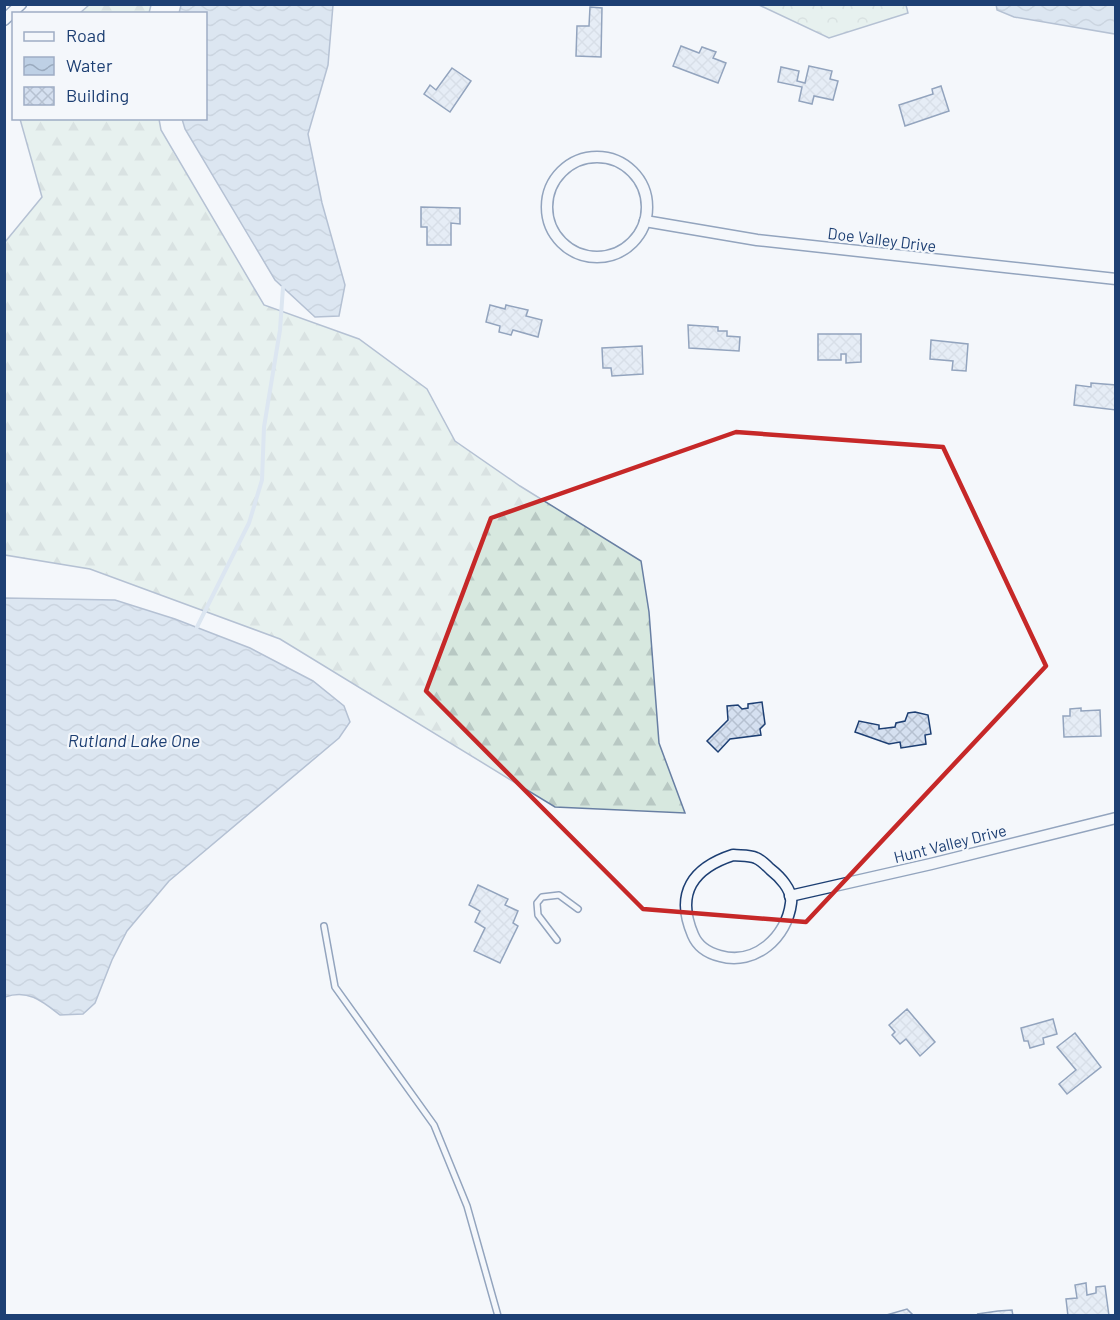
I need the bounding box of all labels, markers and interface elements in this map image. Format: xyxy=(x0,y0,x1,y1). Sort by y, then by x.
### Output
legend xyxy=(12,12,207,120)
text: Road xyxy=(66,24,106,46)
text: Water xyxy=(66,54,113,76)
text: Building xyxy=(66,84,129,106)
street label: Doe Valley Drive xyxy=(827,223,937,255)
water label: Rutland Lake One xyxy=(68,729,200,751)
street label: Hunt Valley Drive xyxy=(892,820,1008,866)

